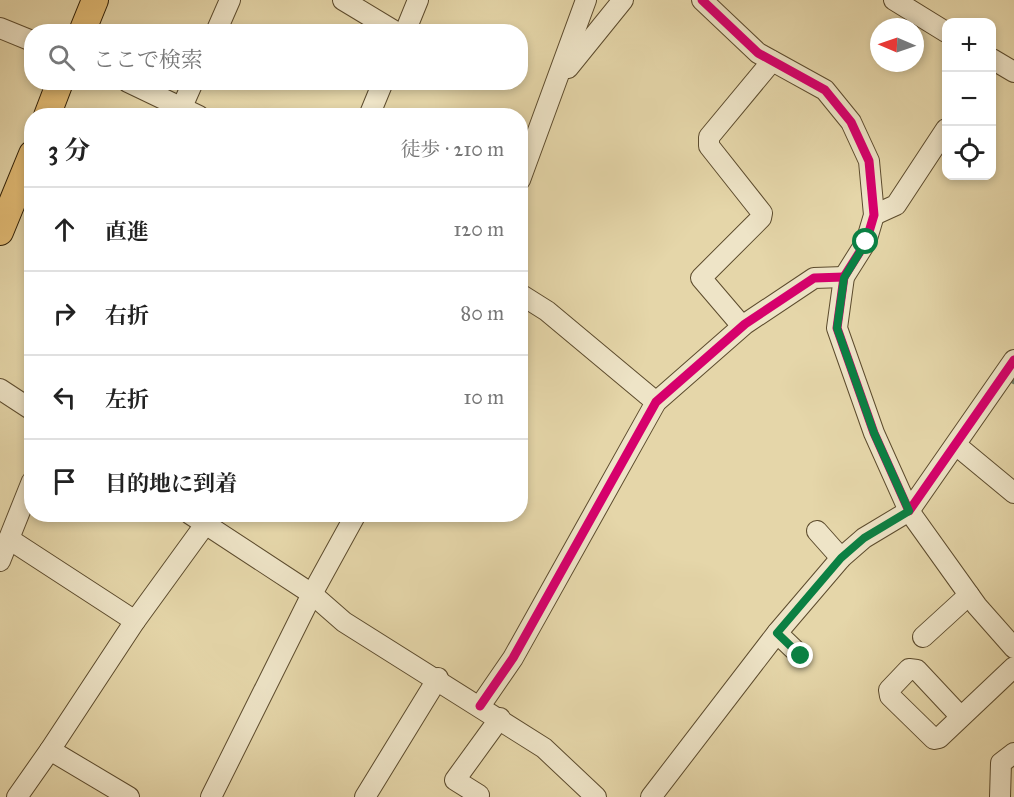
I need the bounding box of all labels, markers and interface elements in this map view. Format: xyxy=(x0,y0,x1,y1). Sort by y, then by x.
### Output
north arrow xyxy=(870,18,924,72)
map controls xyxy=(942,18,996,180)
button: + xyxy=(942,18,996,72)
search box xyxy=(24,24,528,90)
icon: search xyxy=(45,41,78,74)
text: ここで検索 xyxy=(93,46,203,73)
button: − xyxy=(942,72,996,126)
button: locate xyxy=(942,126,996,180)
text: 3 分 xyxy=(48,134,90,166)
text: 徒歩 · 210 m xyxy=(401,137,504,161)
icon: ahead xyxy=(48,213,81,246)
text: 120 m xyxy=(453,217,504,241)
text: 直進 xyxy=(105,218,149,245)
route start xyxy=(852,228,878,254)
icon: right xyxy=(48,297,81,330)
text: 80 m xyxy=(461,301,504,325)
text: 右折 xyxy=(105,302,149,329)
icon: left xyxy=(48,381,81,414)
text: 10 m xyxy=(463,385,504,409)
text: 左折 xyxy=(105,386,149,413)
icon: arrive xyxy=(48,465,81,498)
text: 目的地に到着 xyxy=(105,470,237,497)
route end xyxy=(787,642,813,668)

